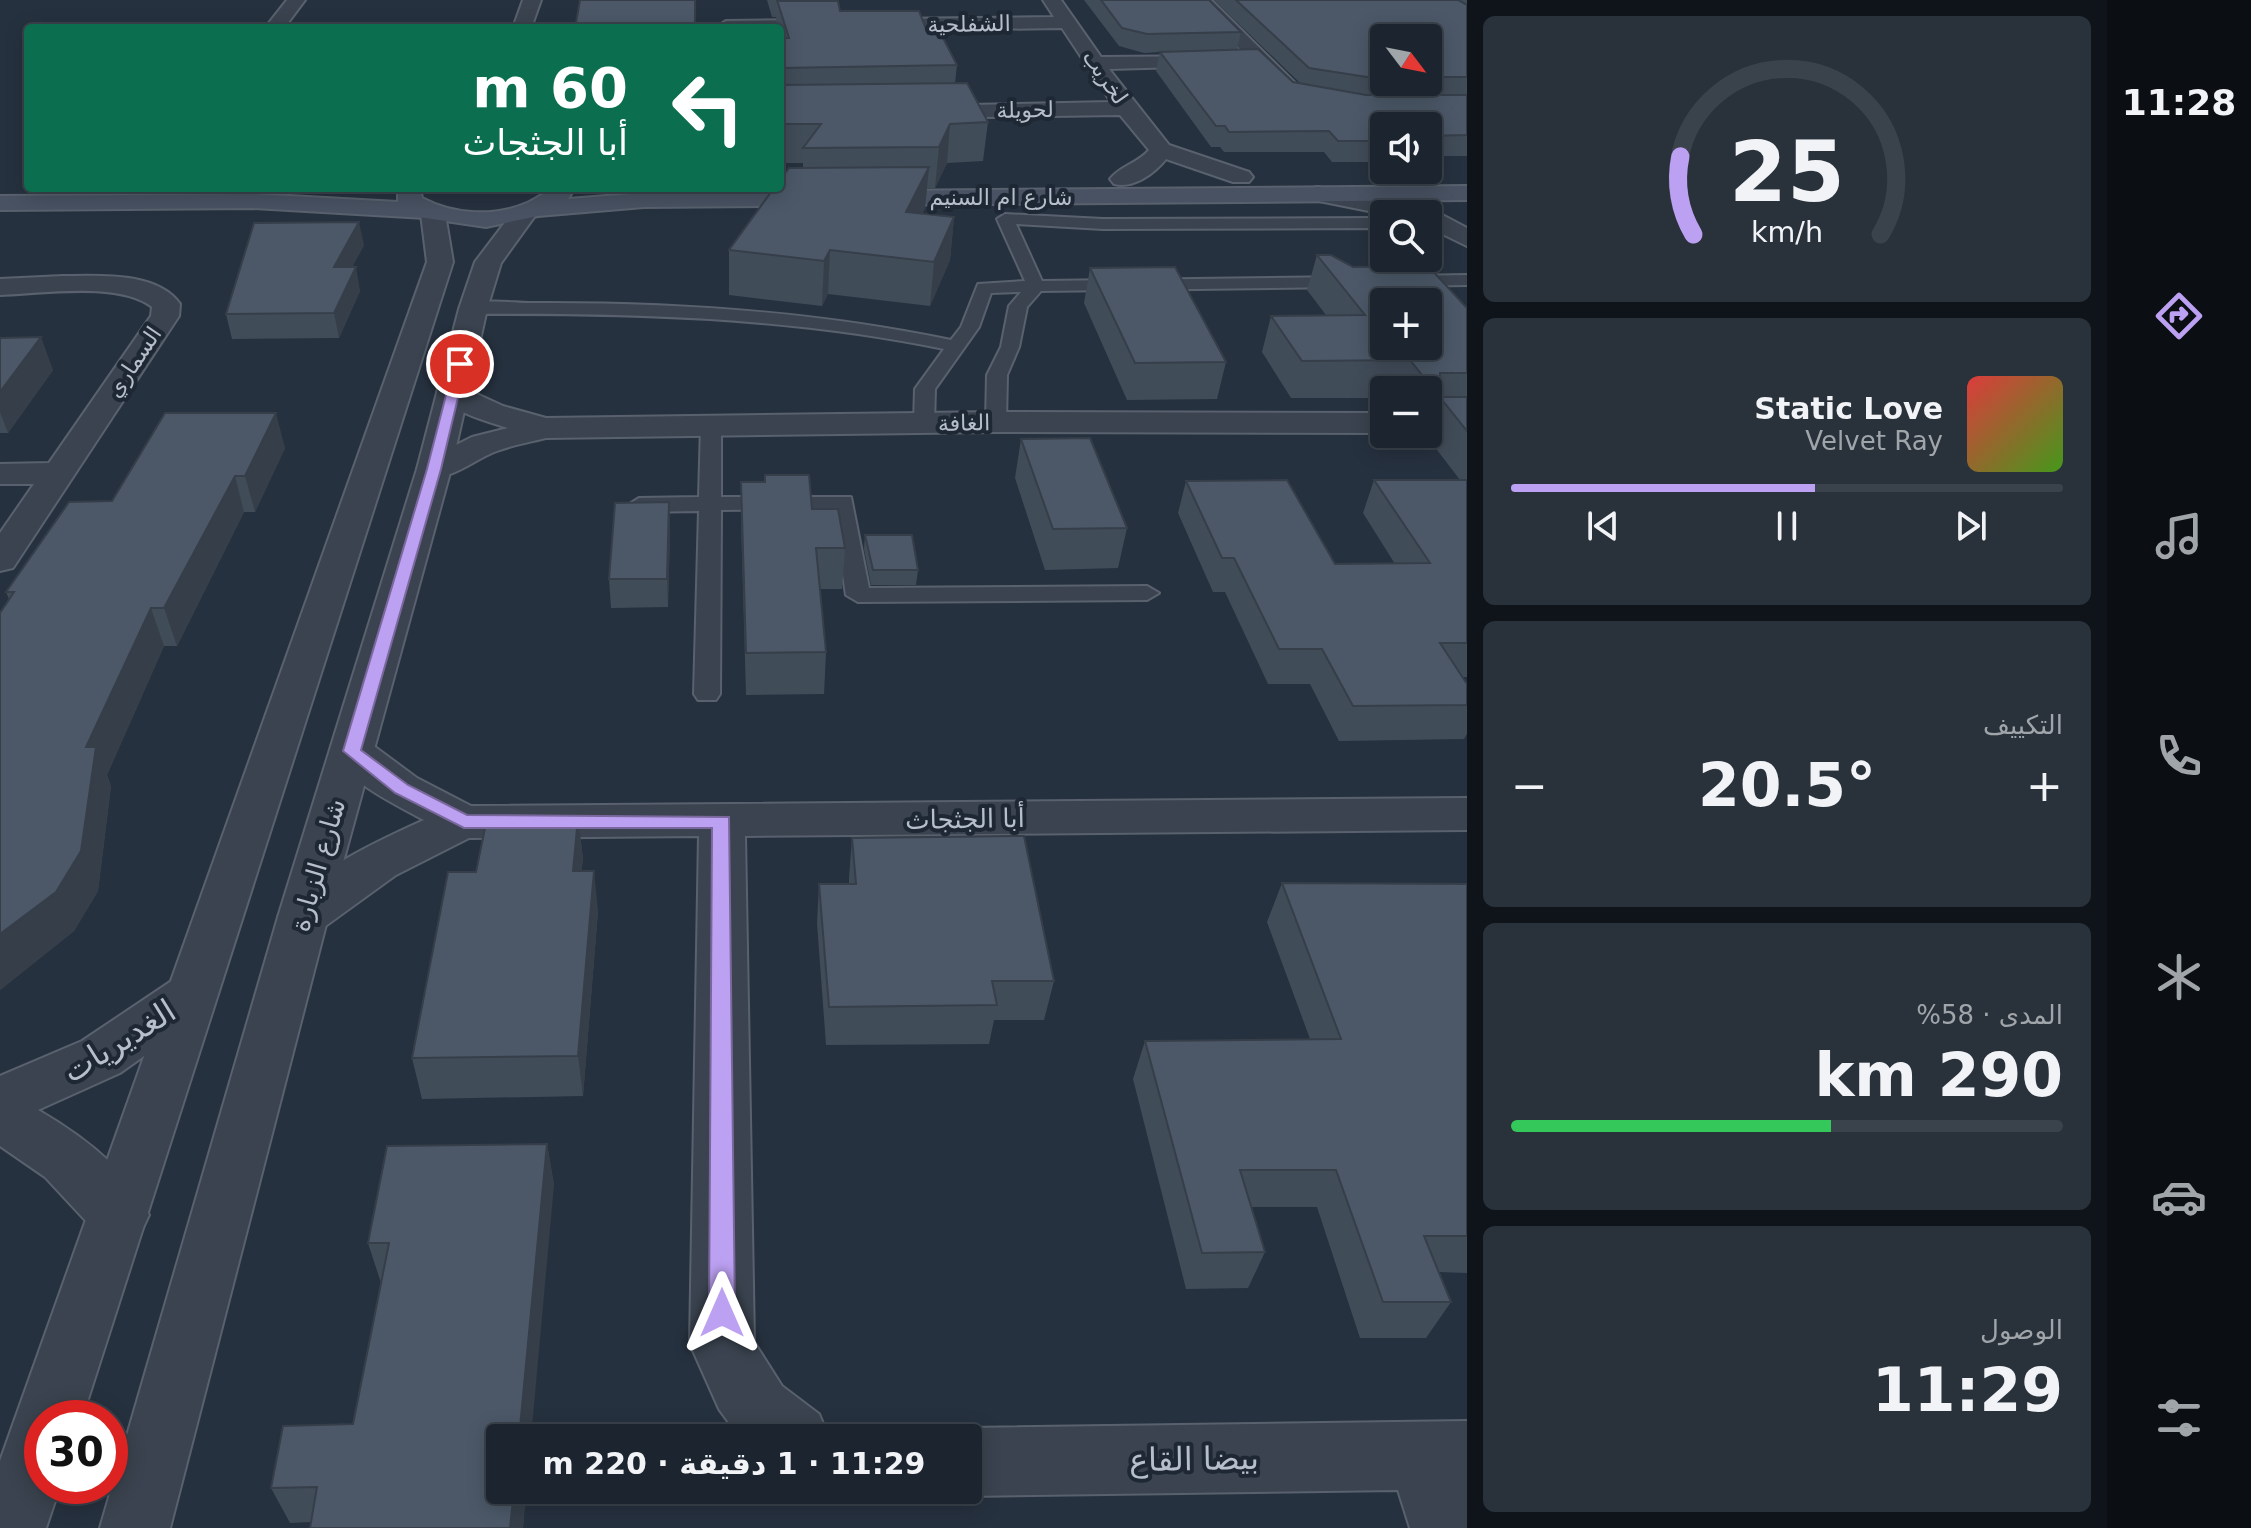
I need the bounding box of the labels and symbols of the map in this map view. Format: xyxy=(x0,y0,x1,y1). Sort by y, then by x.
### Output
street label: الشفلحية xyxy=(927,11,1011,37)
north arrow xyxy=(1370,24,1442,96)
street label: لخريب xyxy=(1077,45,1133,109)
street label: لحويلة xyxy=(996,97,1054,123)
street label: شارع ام السنيم xyxy=(930,185,1072,211)
street label: السماري xyxy=(101,322,167,402)
pin xyxy=(426,330,494,398)
street label: الغافة xyxy=(938,410,990,436)
street label: شارع الزبارة xyxy=(285,795,352,935)
street label: أبا الجثجاث xyxy=(905,800,1025,835)
street label: الغديريات xyxy=(55,991,183,1091)
position arrow xyxy=(680,1271,764,1355)
speed limit sign: 30 xyxy=(24,1400,128,1504)
street label: بيضا القاع xyxy=(1129,1439,1259,1479)

